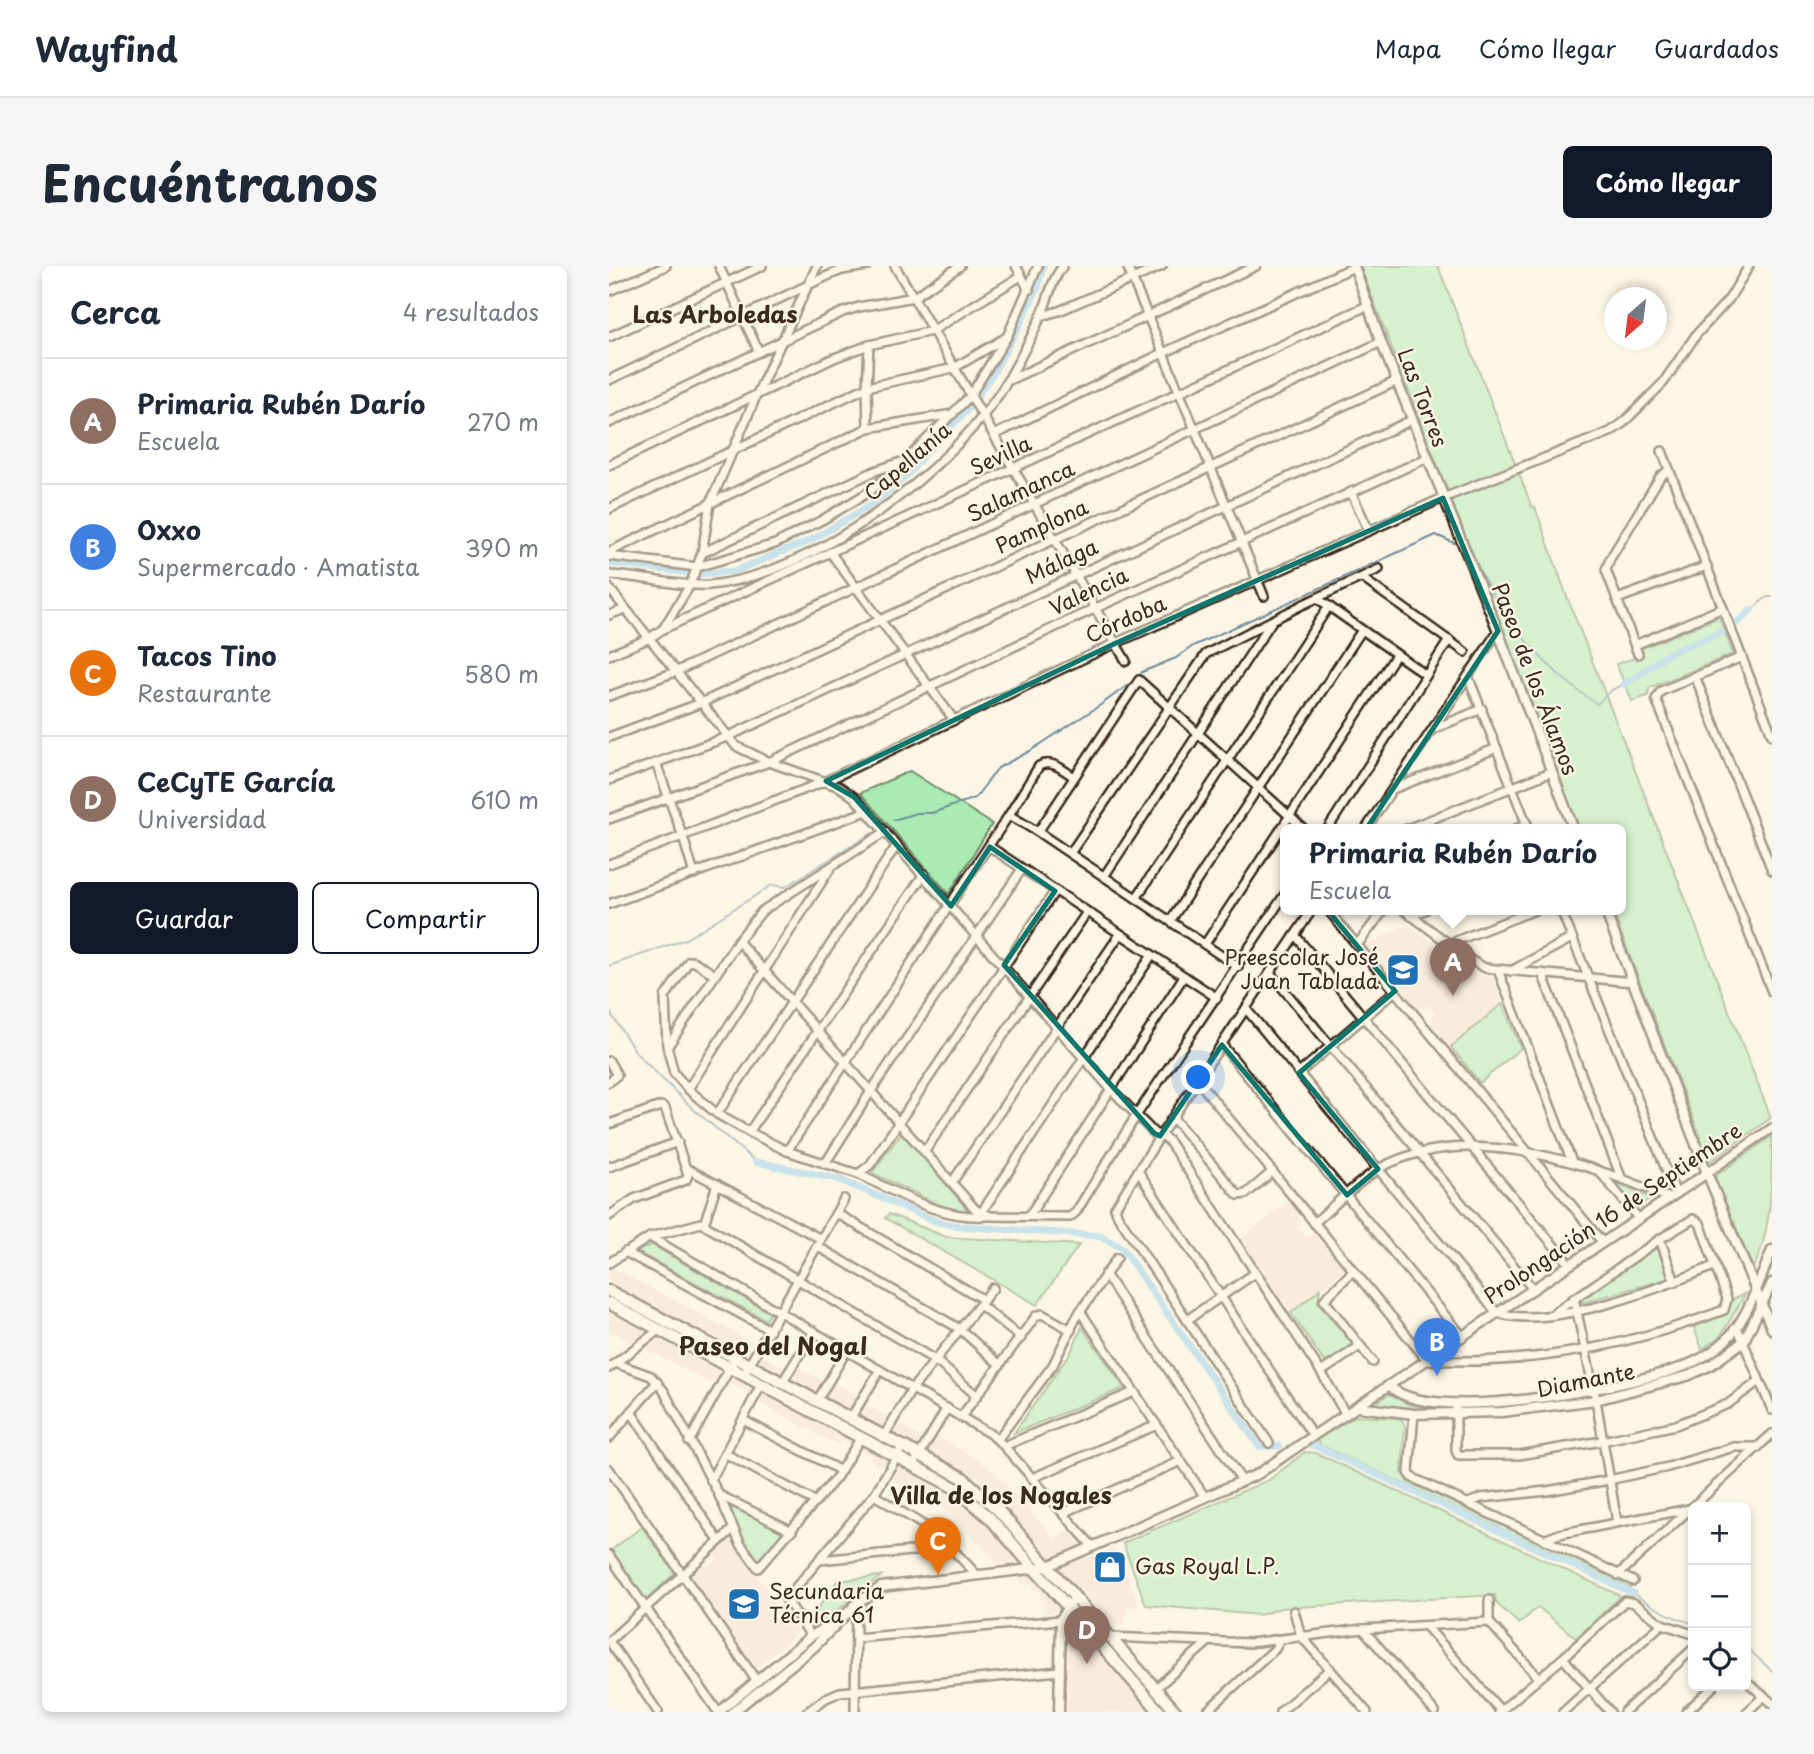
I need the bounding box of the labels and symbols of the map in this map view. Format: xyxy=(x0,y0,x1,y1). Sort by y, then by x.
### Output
north arrow xyxy=(1604,287,1667,350)
district label: Las Arboledas xyxy=(633,296,797,331)
street label: Las Torres xyxy=(1390,343,1457,451)
street label: Capellanía xyxy=(856,413,958,508)
street label: Sevilla xyxy=(964,426,1036,482)
street label: Salamanca xyxy=(961,451,1080,529)
street label: Pamplona xyxy=(989,490,1093,561)
street label: Málaga xyxy=(1020,529,1103,591)
street label: Valencia xyxy=(1043,558,1133,622)
street label: Paseo de los Álamos xyxy=(1484,578,1587,779)
street label: Córdoba xyxy=(1080,586,1171,650)
pin: A xyxy=(1430,938,1476,996)
place label: Preescolar José Juan Tablada xyxy=(1224,940,1380,996)
school or university icon: Preescolar José Juan Tablada xyxy=(1384,951,1422,989)
your location xyxy=(1181,1060,1215,1094)
street label: Prolongación 16 de Septiembre xyxy=(1476,1114,1747,1311)
pin: B xyxy=(1414,1318,1460,1376)
district label: Paseo del Nogal xyxy=(679,1327,867,1363)
street label: Diamante xyxy=(1534,1354,1637,1404)
district label: Villa de los Nogales xyxy=(890,1477,1112,1512)
pin: C xyxy=(915,1517,961,1575)
shop icon: Gas Royal L.P. xyxy=(1091,1548,1129,1586)
place label: Gas Royal L.P. xyxy=(1135,1549,1279,1581)
place label: Secundaria Técnica 61 xyxy=(769,1574,885,1630)
school or university icon: Secundaria Técnica 61 xyxy=(725,1585,763,1623)
pin: D xyxy=(1064,1606,1110,1664)

